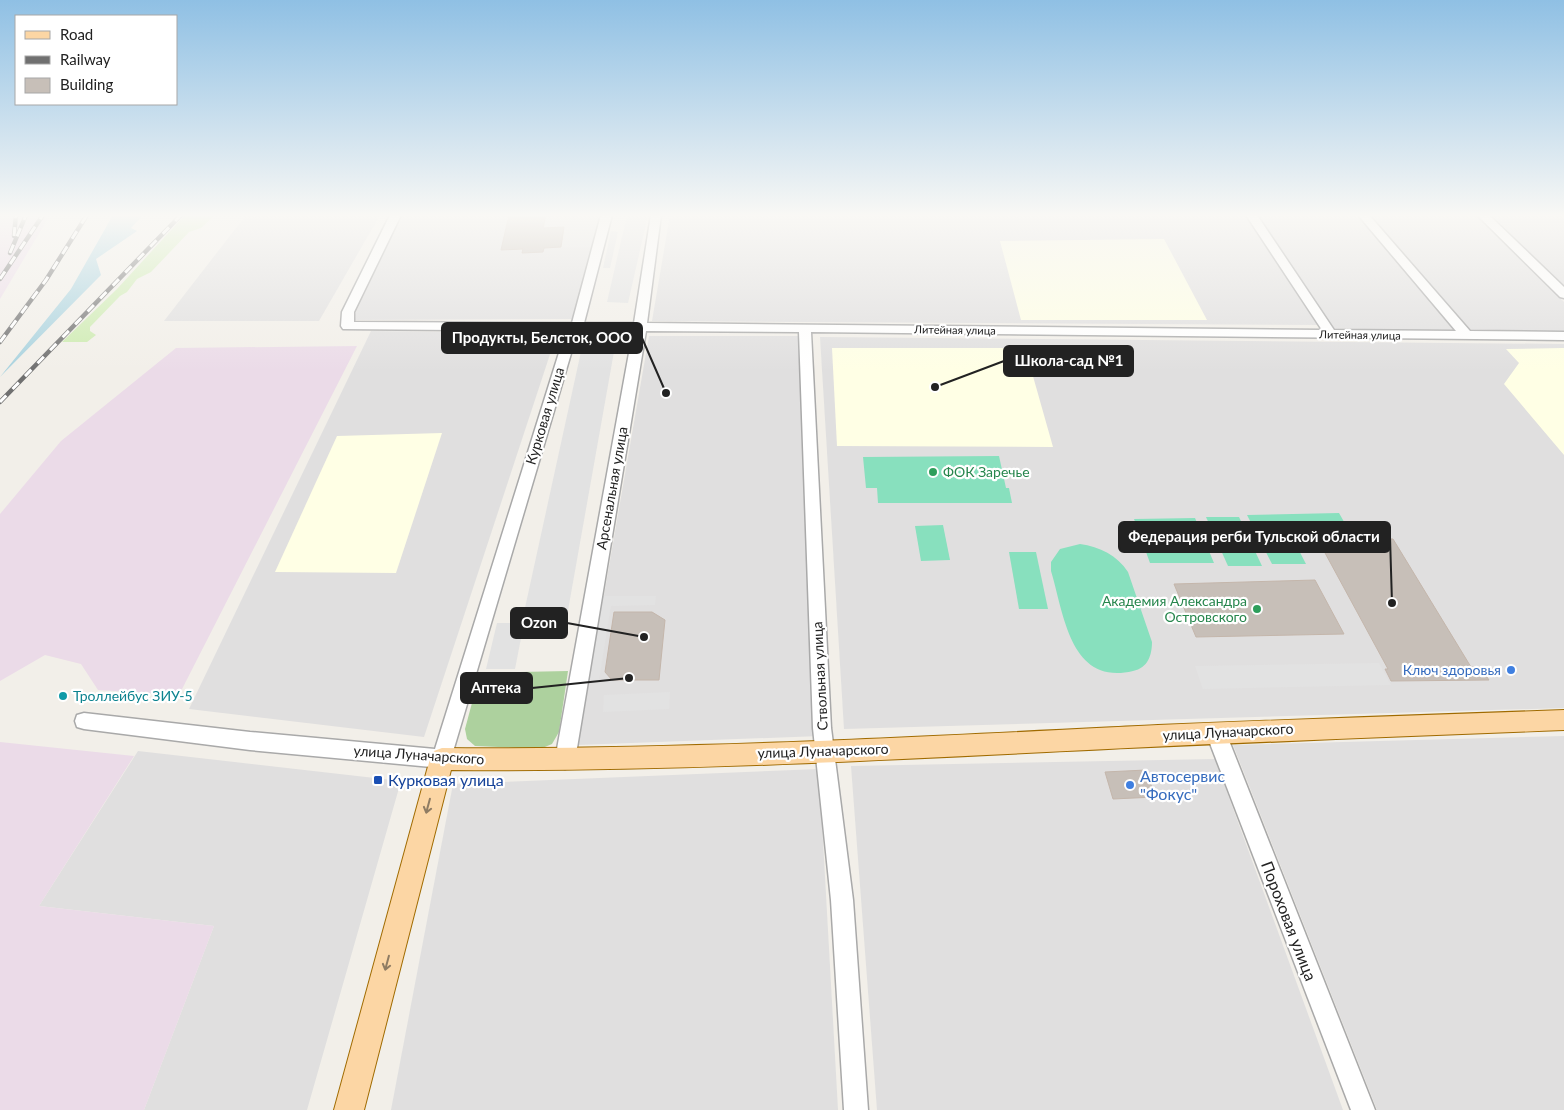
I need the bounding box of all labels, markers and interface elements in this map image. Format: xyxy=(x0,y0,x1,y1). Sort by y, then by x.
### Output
legend xyxy=(15,15,178,105)
text: Road xyxy=(60,25,93,43)
text: Railway xyxy=(60,50,111,68)
text: Building xyxy=(60,75,113,93)
street label: Литейная улица xyxy=(913,322,996,337)
callout: Продукты, Белсток, ООО xyxy=(442,323,642,353)
street label: Литейная улица xyxy=(1318,327,1401,342)
text: Продукты, Белсток, ООО xyxy=(452,328,632,346)
callout: Школа-сад №1 xyxy=(1004,346,1133,376)
text: Школа-сад №1 xyxy=(1015,351,1123,369)
street label: Курковая улица xyxy=(522,365,567,467)
street label: Арсенальная улица xyxy=(592,425,631,551)
place label: ФОК Заречье xyxy=(943,463,1030,480)
marker: ФОК Заречье xyxy=(927,466,939,478)
callout: Федерация регби Тульской области xyxy=(1119,522,1390,552)
text: Федерация регби Тульской области xyxy=(1128,527,1380,545)
place label: Академия Александра Островского xyxy=(1102,592,1247,625)
marker: Академия Александра Островского xyxy=(1251,603,1263,615)
callout: Ozon xyxy=(511,608,567,638)
text: Ozon xyxy=(521,613,557,631)
street label: Ствольная улица xyxy=(808,621,831,731)
place label: Ключ здоровья xyxy=(1403,661,1501,678)
marker: Ключ здоровья xyxy=(1505,664,1517,676)
callout: Аптека xyxy=(461,673,532,703)
text: Аптека xyxy=(470,678,521,696)
place label: Троллейбус ЗИУ-5 xyxy=(73,687,193,704)
marker: Троллейбус ЗИУ-5 xyxy=(57,690,69,702)
street label: улица Луначарского xyxy=(1162,720,1294,743)
street label: улица Луначарского xyxy=(757,740,889,761)
street label: улица Луначарского xyxy=(353,741,485,768)
place label: Автосервис "Фокус" xyxy=(1140,766,1225,803)
place label: Курковая улица xyxy=(388,770,504,789)
marker: Курковая улица xyxy=(372,774,384,786)
marker: Автосервис "Фокус" xyxy=(1124,779,1136,791)
one-way arrow xyxy=(423,797,432,813)
street label: Пороховая улица xyxy=(1258,858,1321,983)
one-way arrow xyxy=(382,954,391,970)

